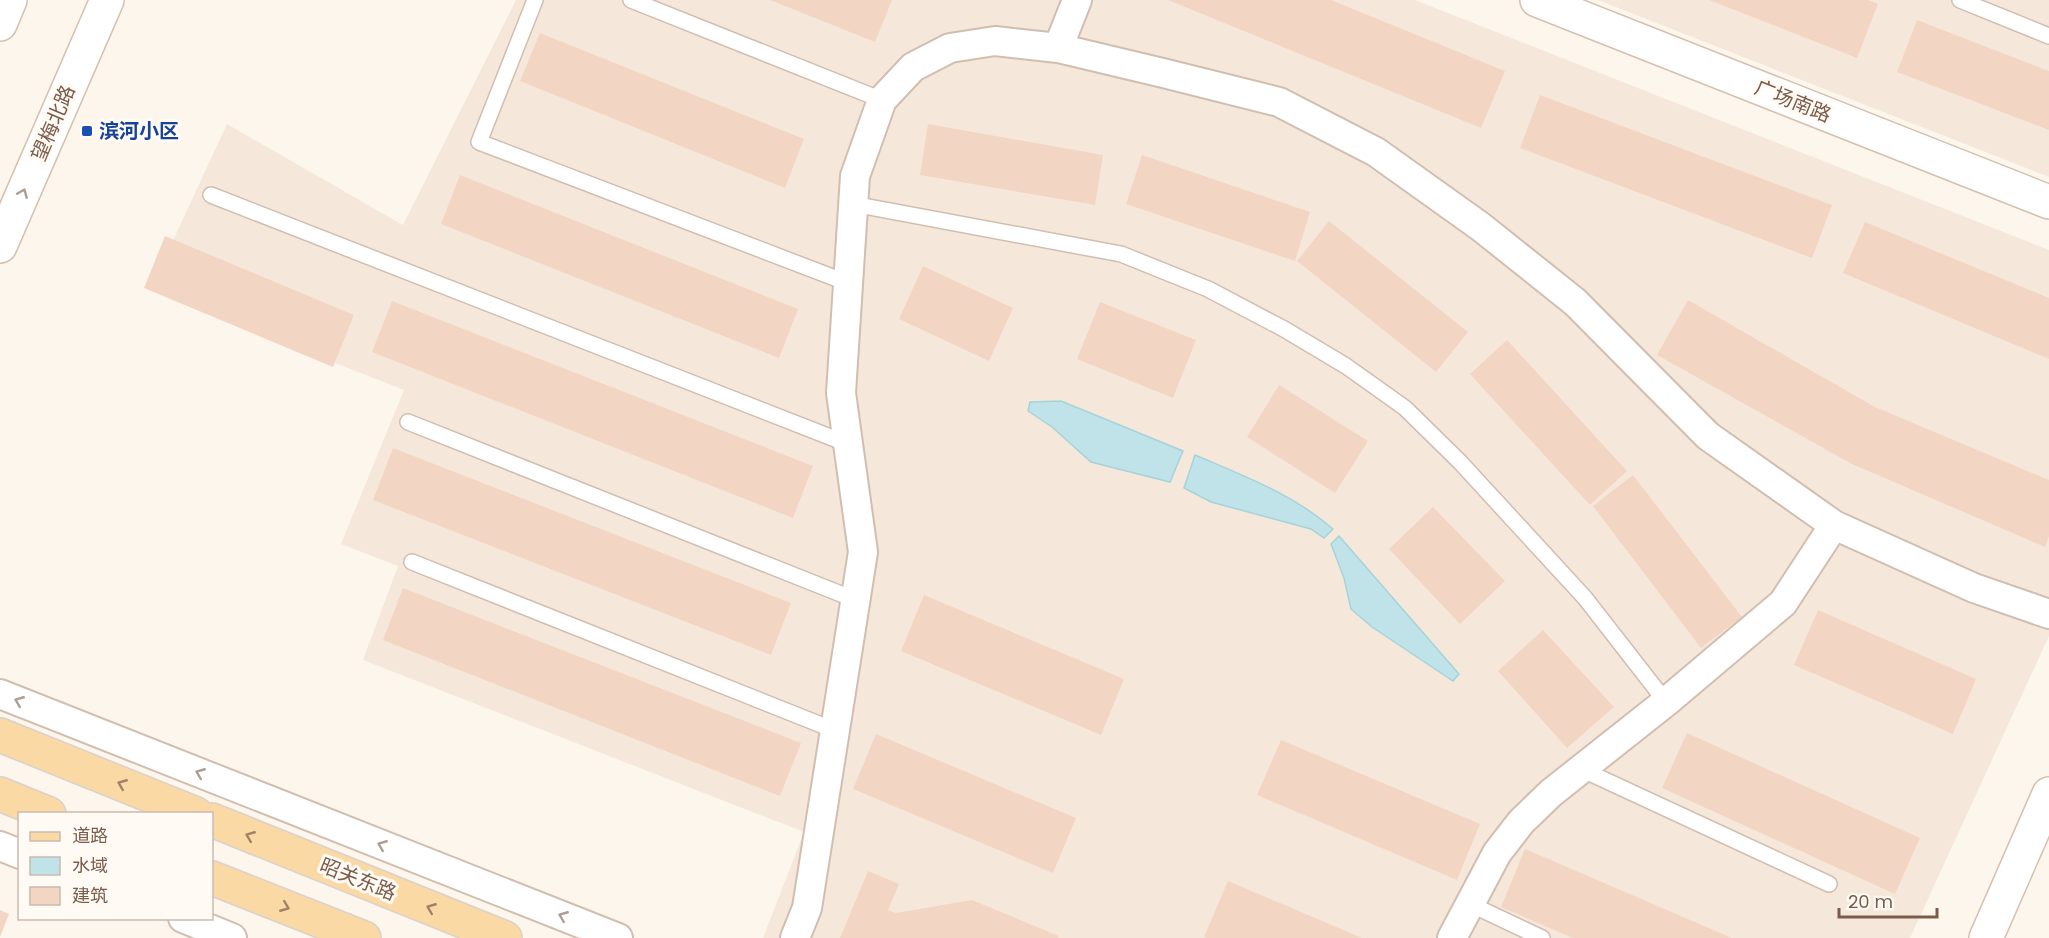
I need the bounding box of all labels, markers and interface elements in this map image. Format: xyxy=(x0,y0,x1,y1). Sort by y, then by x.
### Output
street label: 广场南路 xyxy=(1751,73,1835,129)
street label: 望梅北路 xyxy=(24,81,82,165)
place label: 滨河小区 xyxy=(99,117,179,145)
marker: 滨河小区 xyxy=(80,124,94,138)
one-way arrow xyxy=(16,188,28,199)
one-way arrow xyxy=(14,696,25,709)
one-way arrow xyxy=(196,768,207,780)
one-way arrow xyxy=(117,779,128,791)
legend xyxy=(18,812,213,920)
text: 道路 xyxy=(72,823,108,848)
one-way arrow xyxy=(246,830,256,843)
one-way arrow xyxy=(377,840,388,852)
street label: 昭关东路 xyxy=(316,851,400,907)
text: 水域 xyxy=(72,853,108,878)
scale bar xyxy=(1839,881,1936,919)
text: 建筑 xyxy=(72,883,108,908)
text: 20 m xyxy=(1848,889,1893,914)
one-way arrow xyxy=(279,900,290,912)
one-way arrow xyxy=(427,903,438,915)
one-way arrow xyxy=(558,911,569,924)

